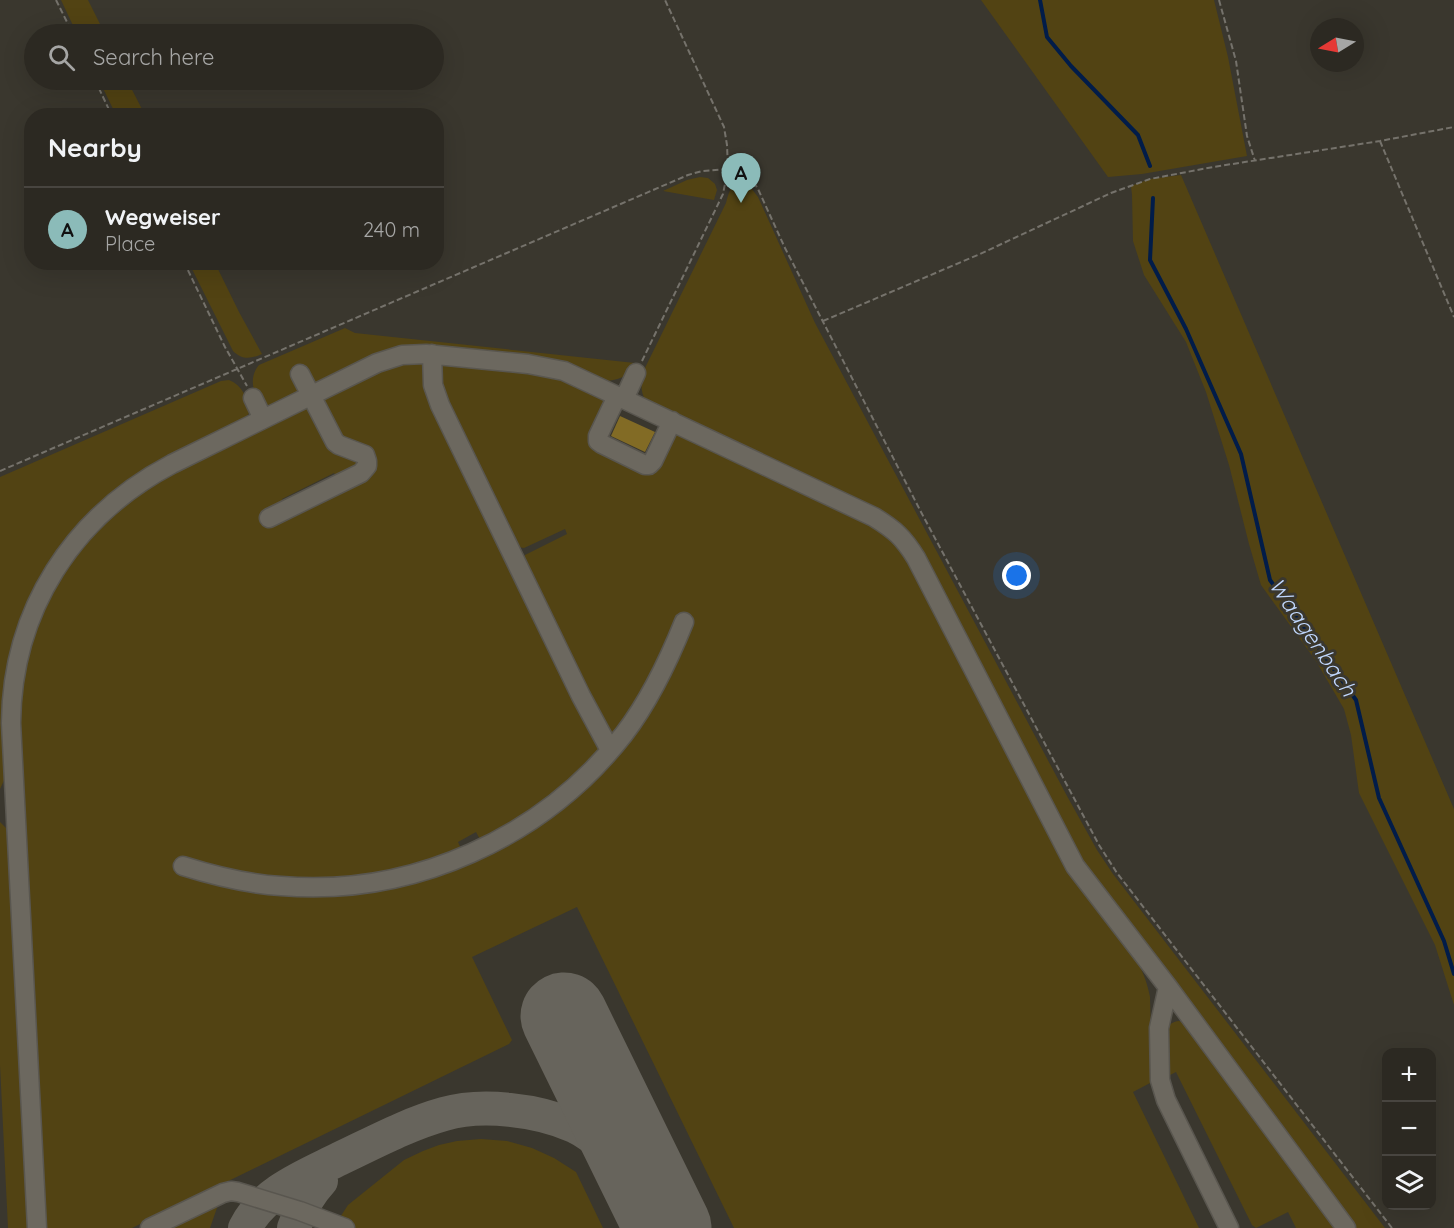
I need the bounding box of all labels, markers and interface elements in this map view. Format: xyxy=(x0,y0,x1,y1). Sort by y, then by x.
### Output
north arrow xyxy=(1310,18,1364,72)
search box xyxy=(24,24,444,90)
icon: search xyxy=(45,41,78,74)
text: Search here xyxy=(93,43,214,71)
text: Nearby xyxy=(48,131,142,164)
pin: A xyxy=(722,154,760,203)
text: Wegweiser xyxy=(105,203,221,231)
text: A xyxy=(61,217,74,242)
text: 240 m xyxy=(363,217,420,242)
text: Place xyxy=(105,231,155,256)
your location xyxy=(1002,561,1031,590)
water label: Waagenbach xyxy=(1263,572,1363,702)
map controls xyxy=(1382,1048,1436,1210)
button: + xyxy=(1382,1048,1436,1102)
button: − xyxy=(1382,1102,1436,1156)
button: layers xyxy=(1382,1156,1436,1210)

